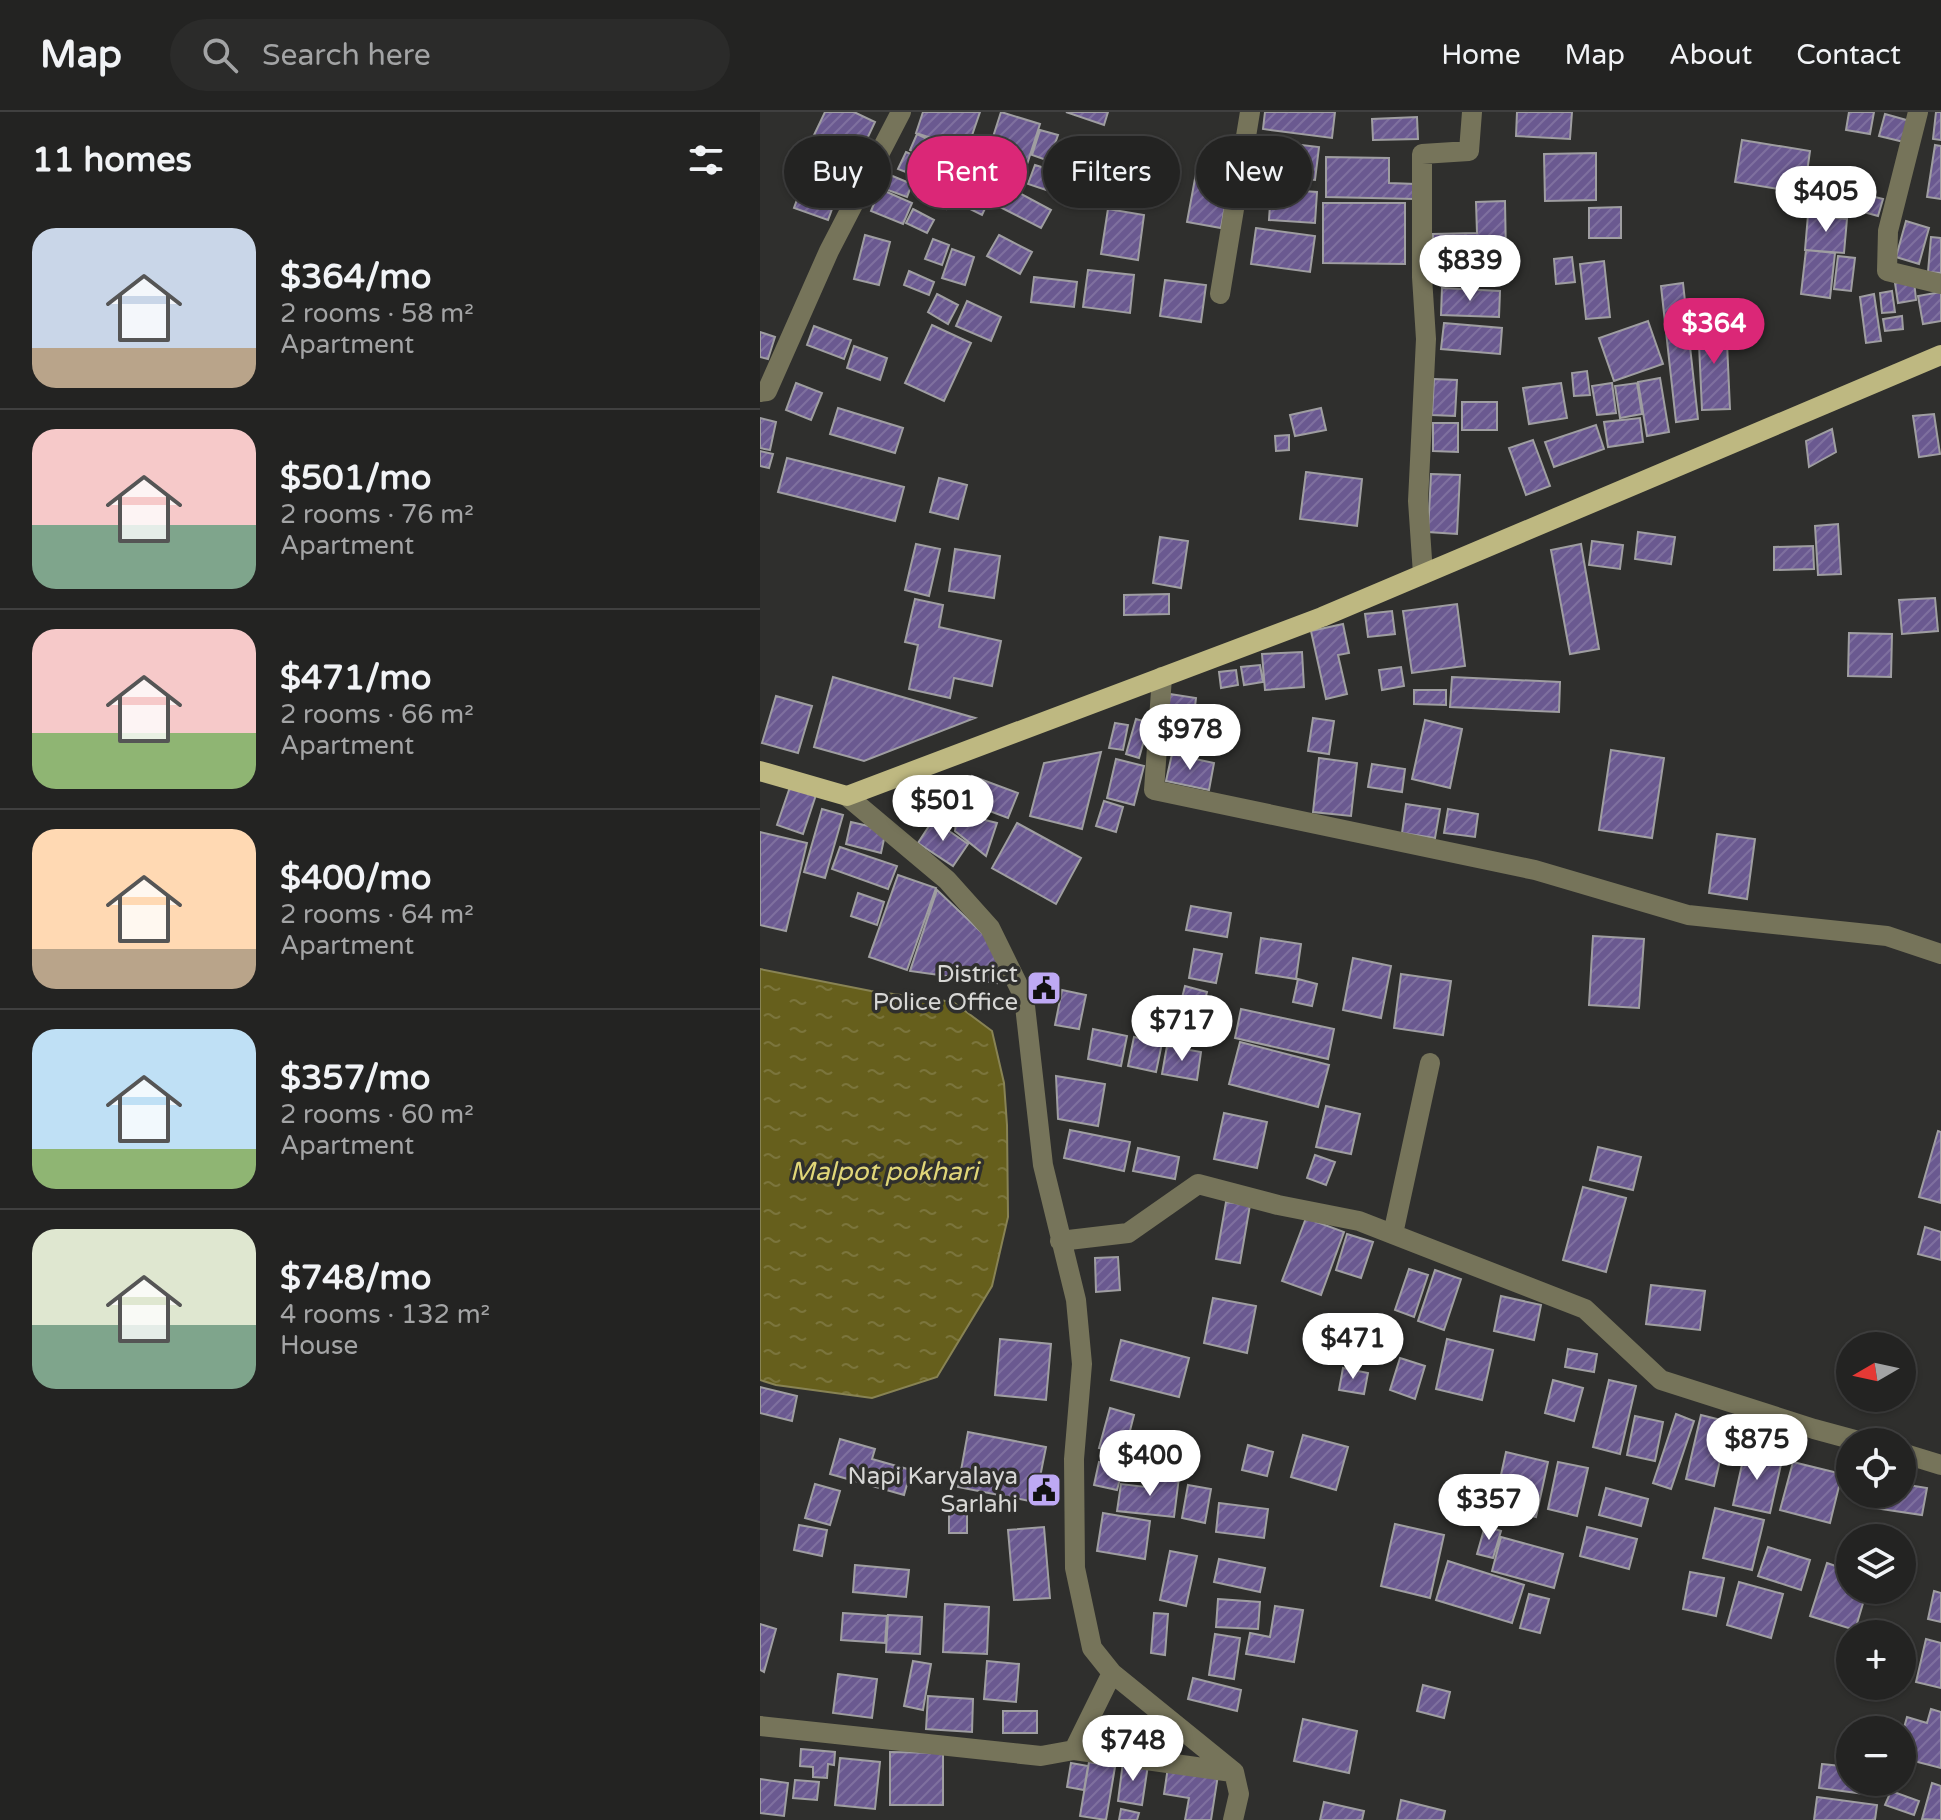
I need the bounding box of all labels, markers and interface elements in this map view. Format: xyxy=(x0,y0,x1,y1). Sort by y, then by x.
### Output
search box xyxy=(170,19,730,91)
text: Map xyxy=(40,32,122,78)
icon: search xyxy=(198,33,242,77)
text: Search here xyxy=(262,37,431,74)
text: Home xyxy=(1441,38,1521,72)
text: Map xyxy=(1565,38,1625,72)
text: About xyxy=(1669,38,1752,72)
text: Contact xyxy=(1796,38,1901,72)
chip: Buy xyxy=(784,136,891,208)
chip: Rent xyxy=(907,136,1027,208)
chip: Filters xyxy=(1043,136,1180,208)
chip: New xyxy=(1196,136,1312,208)
icon: filters xyxy=(684,138,728,182)
text: 11 homes xyxy=(32,140,192,181)
pin: $405 xyxy=(1779,166,1873,234)
text: $405 xyxy=(1793,176,1859,207)
pin: $839 xyxy=(1423,235,1517,303)
text: $839 xyxy=(1437,245,1503,276)
text: $364/mo xyxy=(280,257,431,298)
icon: home xyxy=(96,260,192,356)
text: 2 rooms · 58 m² xyxy=(280,298,474,329)
pin: $364 xyxy=(1667,298,1761,366)
text: $364 xyxy=(1681,308,1747,339)
text: Apartment xyxy=(280,329,414,360)
text: $501/mo xyxy=(280,458,431,499)
icon: home xyxy=(96,461,192,557)
text: 2 rooms · 76 m² xyxy=(280,499,474,530)
text: Apartment xyxy=(280,530,414,561)
text: $471/mo xyxy=(280,658,431,699)
icon: home xyxy=(96,661,192,757)
text: 2 rooms · 66 m² xyxy=(280,699,474,730)
pin: $978 xyxy=(1143,704,1237,772)
text: $978 xyxy=(1157,714,1223,745)
text: Apartment xyxy=(280,730,414,761)
pin: $501 xyxy=(896,775,990,843)
text: $501 xyxy=(910,785,976,816)
text: $400/mo xyxy=(280,858,431,899)
icon: home xyxy=(96,861,192,957)
text: 2 rooms · 64 m² xyxy=(280,899,474,930)
text: Apartment xyxy=(280,930,414,961)
place label: District Police Office xyxy=(873,960,1018,1017)
public building icon: District Police Office xyxy=(1025,969,1063,1007)
pin: $717 xyxy=(1135,995,1229,1063)
text: $717 xyxy=(1149,1005,1215,1036)
text: $357/mo xyxy=(280,1058,430,1099)
icon: home xyxy=(96,1061,192,1157)
text: 2 rooms · 60 m² xyxy=(280,1099,474,1130)
text: Apartment xyxy=(280,1130,414,1161)
water label: Malpot pokhari xyxy=(790,1156,982,1187)
text: $748/mo xyxy=(280,1258,431,1299)
icon: home xyxy=(96,1261,192,1357)
text: 4 rooms · 132 m² xyxy=(280,1299,490,1330)
pin: $471 xyxy=(1306,1313,1400,1381)
text: $471 xyxy=(1320,1323,1386,1354)
text: House xyxy=(280,1330,358,1361)
north arrow xyxy=(1836,1332,1916,1412)
map controls xyxy=(1836,1332,1916,1796)
pin: $875 xyxy=(1710,1414,1804,1482)
text: $875 xyxy=(1724,1424,1790,1455)
button: locate xyxy=(1836,1428,1916,1508)
pin: $400 xyxy=(1103,1430,1197,1498)
text: $400 xyxy=(1117,1440,1183,1471)
place label: Napi Karyalaya Sarlahi xyxy=(847,1462,1018,1519)
public building icon: Napi Karyalaya Sarlahi xyxy=(1025,1471,1063,1509)
pin: $357 xyxy=(1442,1474,1536,1542)
text: $357 xyxy=(1456,1484,1522,1515)
button: layers xyxy=(1836,1524,1916,1604)
button: + xyxy=(1836,1620,1916,1700)
pin: $748 xyxy=(1086,1715,1180,1783)
button: − xyxy=(1836,1716,1916,1796)
text: $748 xyxy=(1100,1725,1166,1756)

